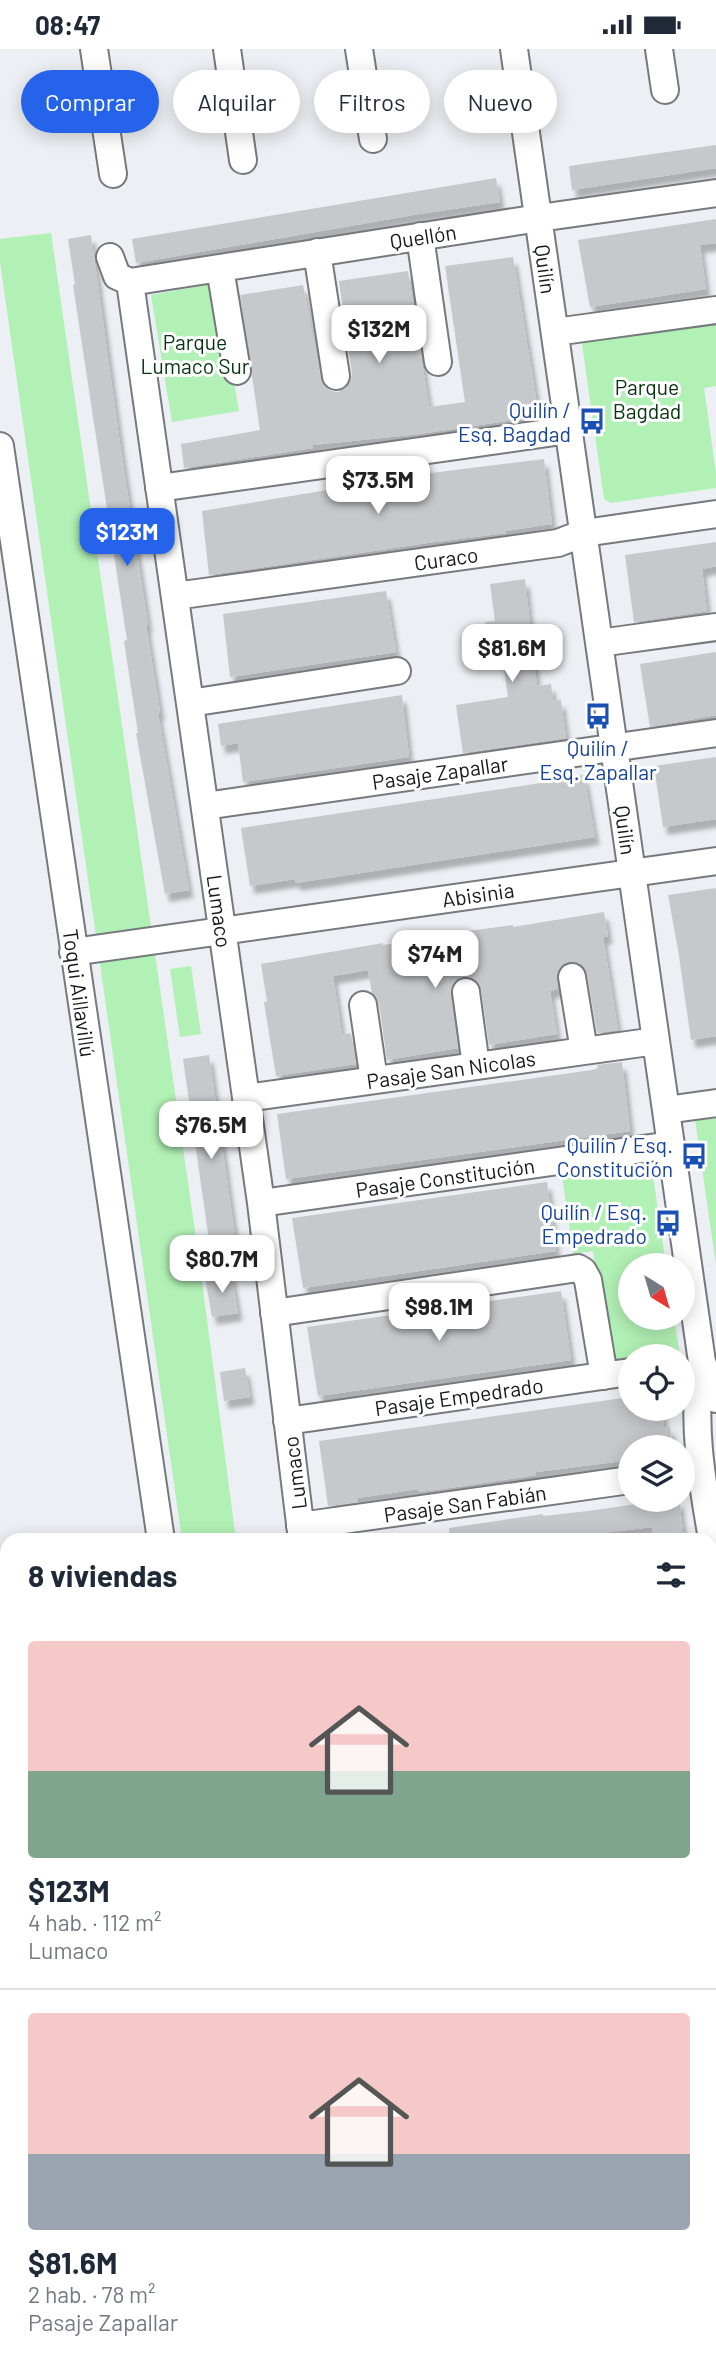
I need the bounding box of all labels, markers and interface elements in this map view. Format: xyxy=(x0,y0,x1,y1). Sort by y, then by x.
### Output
text: 08:47 xyxy=(35,9,100,40)
chip: Comprar xyxy=(21,70,159,133)
chip: Alquilar xyxy=(173,70,300,133)
chip: Filtros xyxy=(314,70,430,133)
chip: Nuevo xyxy=(444,70,557,133)
street label: Quellón xyxy=(388,218,458,254)
street label: Quilín xyxy=(530,243,562,295)
pin: $132M xyxy=(330,305,428,365)
text: $132M xyxy=(347,314,411,342)
park label: Parque Lumaco Sur xyxy=(141,329,250,378)
park label: Parque Bagdad xyxy=(613,374,681,423)
place label: Quilín / Esq. Bagdad xyxy=(458,397,571,446)
bus stop icon: Quilín / Esq. Bagdad xyxy=(577,406,607,436)
pin: $73.5M xyxy=(321,456,435,516)
text: $73.5M xyxy=(342,465,414,493)
pin: $123M xyxy=(78,509,176,568)
text: $123M xyxy=(96,517,158,545)
street label: Curaco xyxy=(412,541,480,575)
pin: $81.6M xyxy=(455,625,569,684)
text: $81.6M xyxy=(478,633,546,661)
bus stop icon: Quilín / Esq. Zapallar xyxy=(583,701,613,731)
place label: Quilín / Esq. Zapallar xyxy=(539,735,657,784)
street label: Pasaje Zapallar xyxy=(370,750,510,794)
street label: Quilín xyxy=(610,804,642,856)
street label: Lumaco xyxy=(203,873,237,949)
street label: Abisinia xyxy=(440,877,516,911)
street label: Toqui Aillavillú xyxy=(59,927,101,1059)
pin: $74M xyxy=(394,930,476,990)
text: $74M xyxy=(408,939,462,967)
street label: Pasaje San Nicolas xyxy=(365,1045,537,1093)
pin: $76.5M xyxy=(154,1101,268,1161)
text: $76.5M xyxy=(175,1110,247,1138)
place label: Quilín / Esq. Constitución xyxy=(557,1132,673,1181)
bus stop icon: Quilín / Esq. Constitución xyxy=(679,1141,709,1171)
street label: Pasaje Constitución xyxy=(354,1152,536,1202)
place label: Quilín / Esq. Empedrado xyxy=(541,1199,647,1248)
bus stop icon: Quilín / Esq. Empedrado xyxy=(653,1208,683,1238)
pin: $80.7M xyxy=(165,1235,279,1295)
text: $80.7M xyxy=(186,1244,258,1272)
north arrow xyxy=(618,1253,695,1330)
map controls xyxy=(618,1253,695,1512)
pin: $98.1M xyxy=(382,1283,496,1343)
text: $98.1M xyxy=(405,1292,473,1320)
button: locate xyxy=(618,1344,695,1421)
street label: Pasaje Empedrado xyxy=(373,1372,545,1420)
street label: Lumaco xyxy=(277,1435,311,1511)
button: layers xyxy=(618,1435,695,1512)
street label: Pasaje San Fabián xyxy=(382,1479,548,1527)
icon: filters xyxy=(652,1556,690,1594)
text: 8 viviendas xyxy=(28,1557,177,1593)
icon: home xyxy=(296,1687,422,1813)
text: $123M xyxy=(28,1872,110,1908)
text: 4 hab. · 112 m² xyxy=(28,1908,162,1936)
text: Lumaco xyxy=(28,1936,109,1964)
icon: home xyxy=(296,2059,422,2185)
text: $81.6M xyxy=(28,2244,117,2280)
text: 2 hab. · 78 m² xyxy=(28,2280,156,2308)
text: Pasaje Zapallar xyxy=(28,2308,178,2336)

